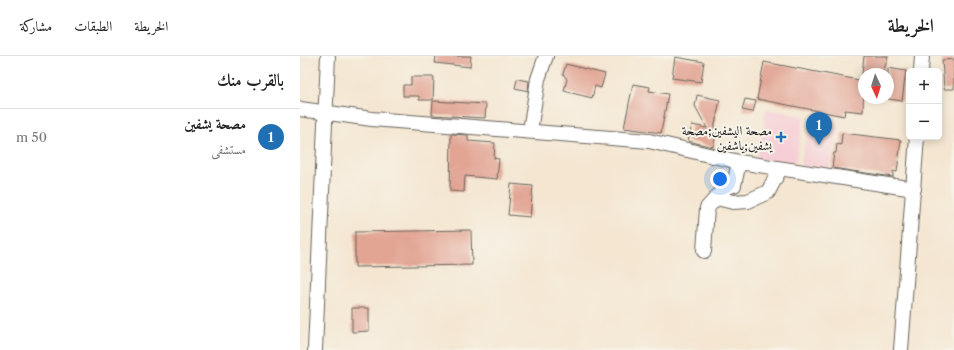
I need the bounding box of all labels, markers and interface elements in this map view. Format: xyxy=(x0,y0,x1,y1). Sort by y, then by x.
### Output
text: الخريطة xyxy=(888,14,934,37)
text: مشاركة xyxy=(20,17,52,35)
text: الطبقات xyxy=(74,17,112,35)
text: الخريطة xyxy=(134,17,168,35)
north arrow xyxy=(858,68,894,104)
map controls xyxy=(906,68,942,140)
button: + xyxy=(906,68,942,104)
text: بالقرب منك xyxy=(217,70,284,90)
button: − xyxy=(906,104,942,140)
pin: 1 xyxy=(806,112,832,145)
text: مصحة يشفين xyxy=(184,114,246,133)
place label: مصحة اليشفين;مصحة يشفين;ياشفين xyxy=(682,122,773,154)
text: 50 m xyxy=(16,129,47,145)
text: 1 xyxy=(268,129,274,145)
marker: مصحة اليشفين;مصحة يشفين;ياشفين xyxy=(775,131,787,143)
text: مستشفى xyxy=(211,141,246,157)
your location xyxy=(710,169,730,189)

